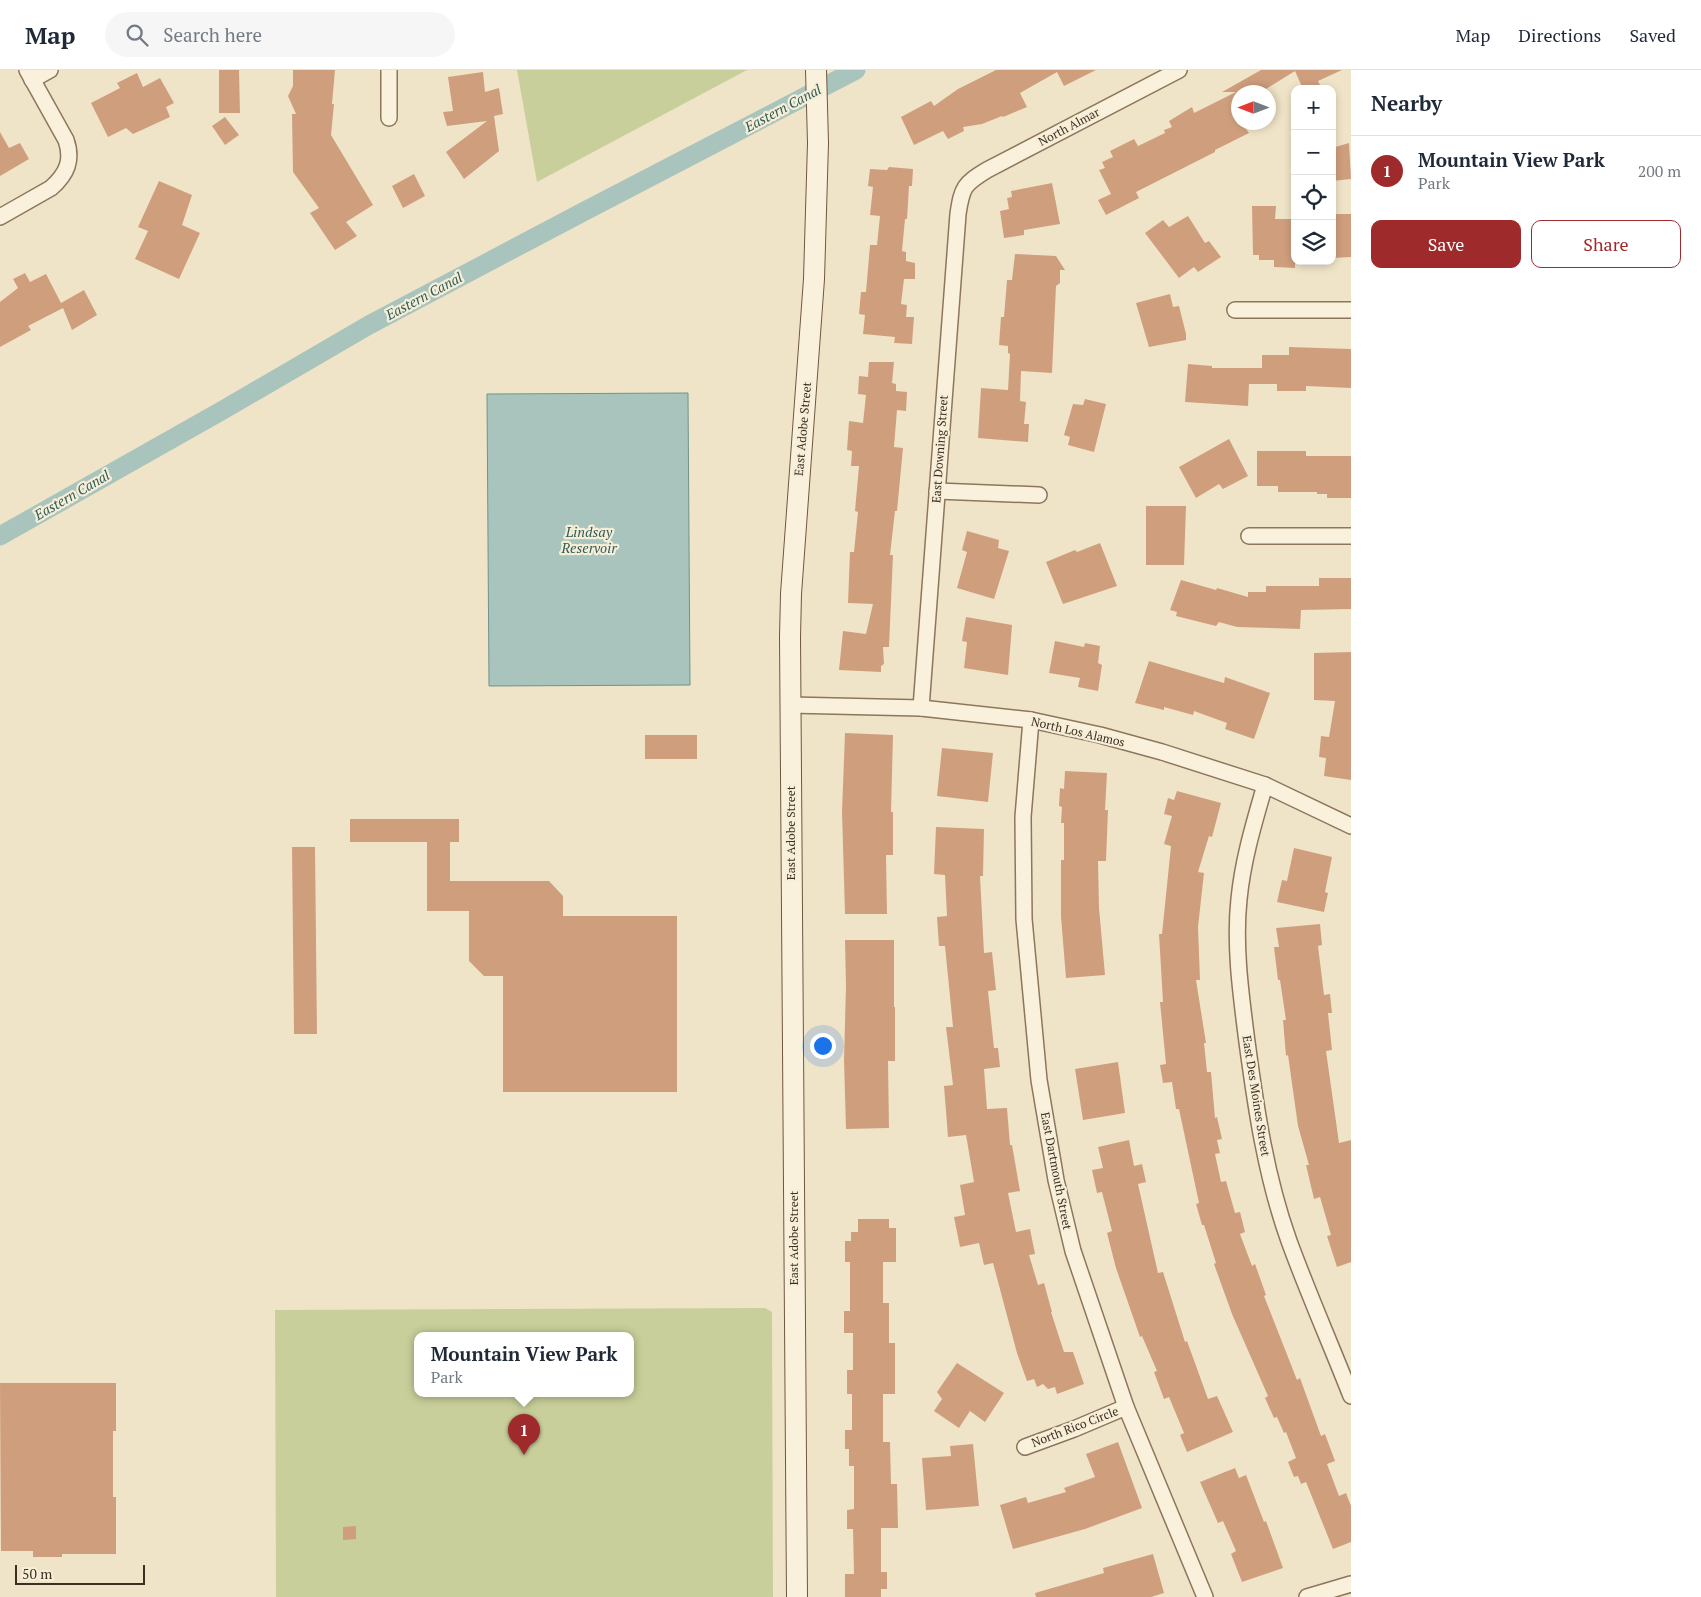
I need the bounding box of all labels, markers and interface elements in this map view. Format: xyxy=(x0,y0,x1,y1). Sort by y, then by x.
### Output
search box xyxy=(105,12,455,57)
text: Map xyxy=(25,19,75,51)
icon: search xyxy=(123,21,151,49)
text: Search here xyxy=(163,22,262,47)
text: Map xyxy=(1455,23,1490,47)
text: Directions xyxy=(1518,23,1601,47)
text: Saved xyxy=(1629,23,1676,47)
water label: Eastern Canal xyxy=(740,79,824,136)
north arrow xyxy=(1231,85,1276,130)
map controls xyxy=(1291,85,1336,265)
button: + xyxy=(1291,85,1336,130)
text: Nearby xyxy=(1371,89,1442,117)
street label: North Almar xyxy=(1036,104,1102,149)
button: − xyxy=(1291,130,1336,175)
text: Mountain View Park xyxy=(1418,147,1605,172)
text: 1 xyxy=(1382,160,1392,182)
text: 200 m xyxy=(1638,160,1681,182)
text: Park xyxy=(1418,172,1450,194)
button: locate xyxy=(1291,175,1336,220)
button: layers xyxy=(1291,220,1336,265)
button: Save xyxy=(1371,220,1521,268)
button: Share xyxy=(1531,220,1681,268)
water label: Eastern Canal xyxy=(381,267,465,324)
street label: East Adobe Street xyxy=(791,381,814,477)
street label: East Downing Street xyxy=(928,394,951,504)
water label: Eastern Canal xyxy=(30,465,113,524)
water label: Lindsay Reservoir xyxy=(560,522,617,557)
street label: North Los Alamos xyxy=(1030,713,1126,750)
street label: East Adobe Street xyxy=(783,785,798,880)
your location xyxy=(810,1033,836,1059)
street label: East Des Moines Street xyxy=(1240,1034,1274,1158)
street label: East Dartmouth Street xyxy=(1038,1111,1075,1232)
street label: East Adobe Street xyxy=(786,1190,801,1285)
popup xyxy=(414,1332,634,1397)
text: Mountain View Park xyxy=(431,1341,617,1366)
text: Park xyxy=(431,1366,463,1388)
street label: North Rico Circle xyxy=(1029,1403,1120,1450)
pin: 1 xyxy=(508,1414,540,1455)
scale bar xyxy=(15,1562,145,1585)
text: 50 m xyxy=(22,1564,52,1583)

